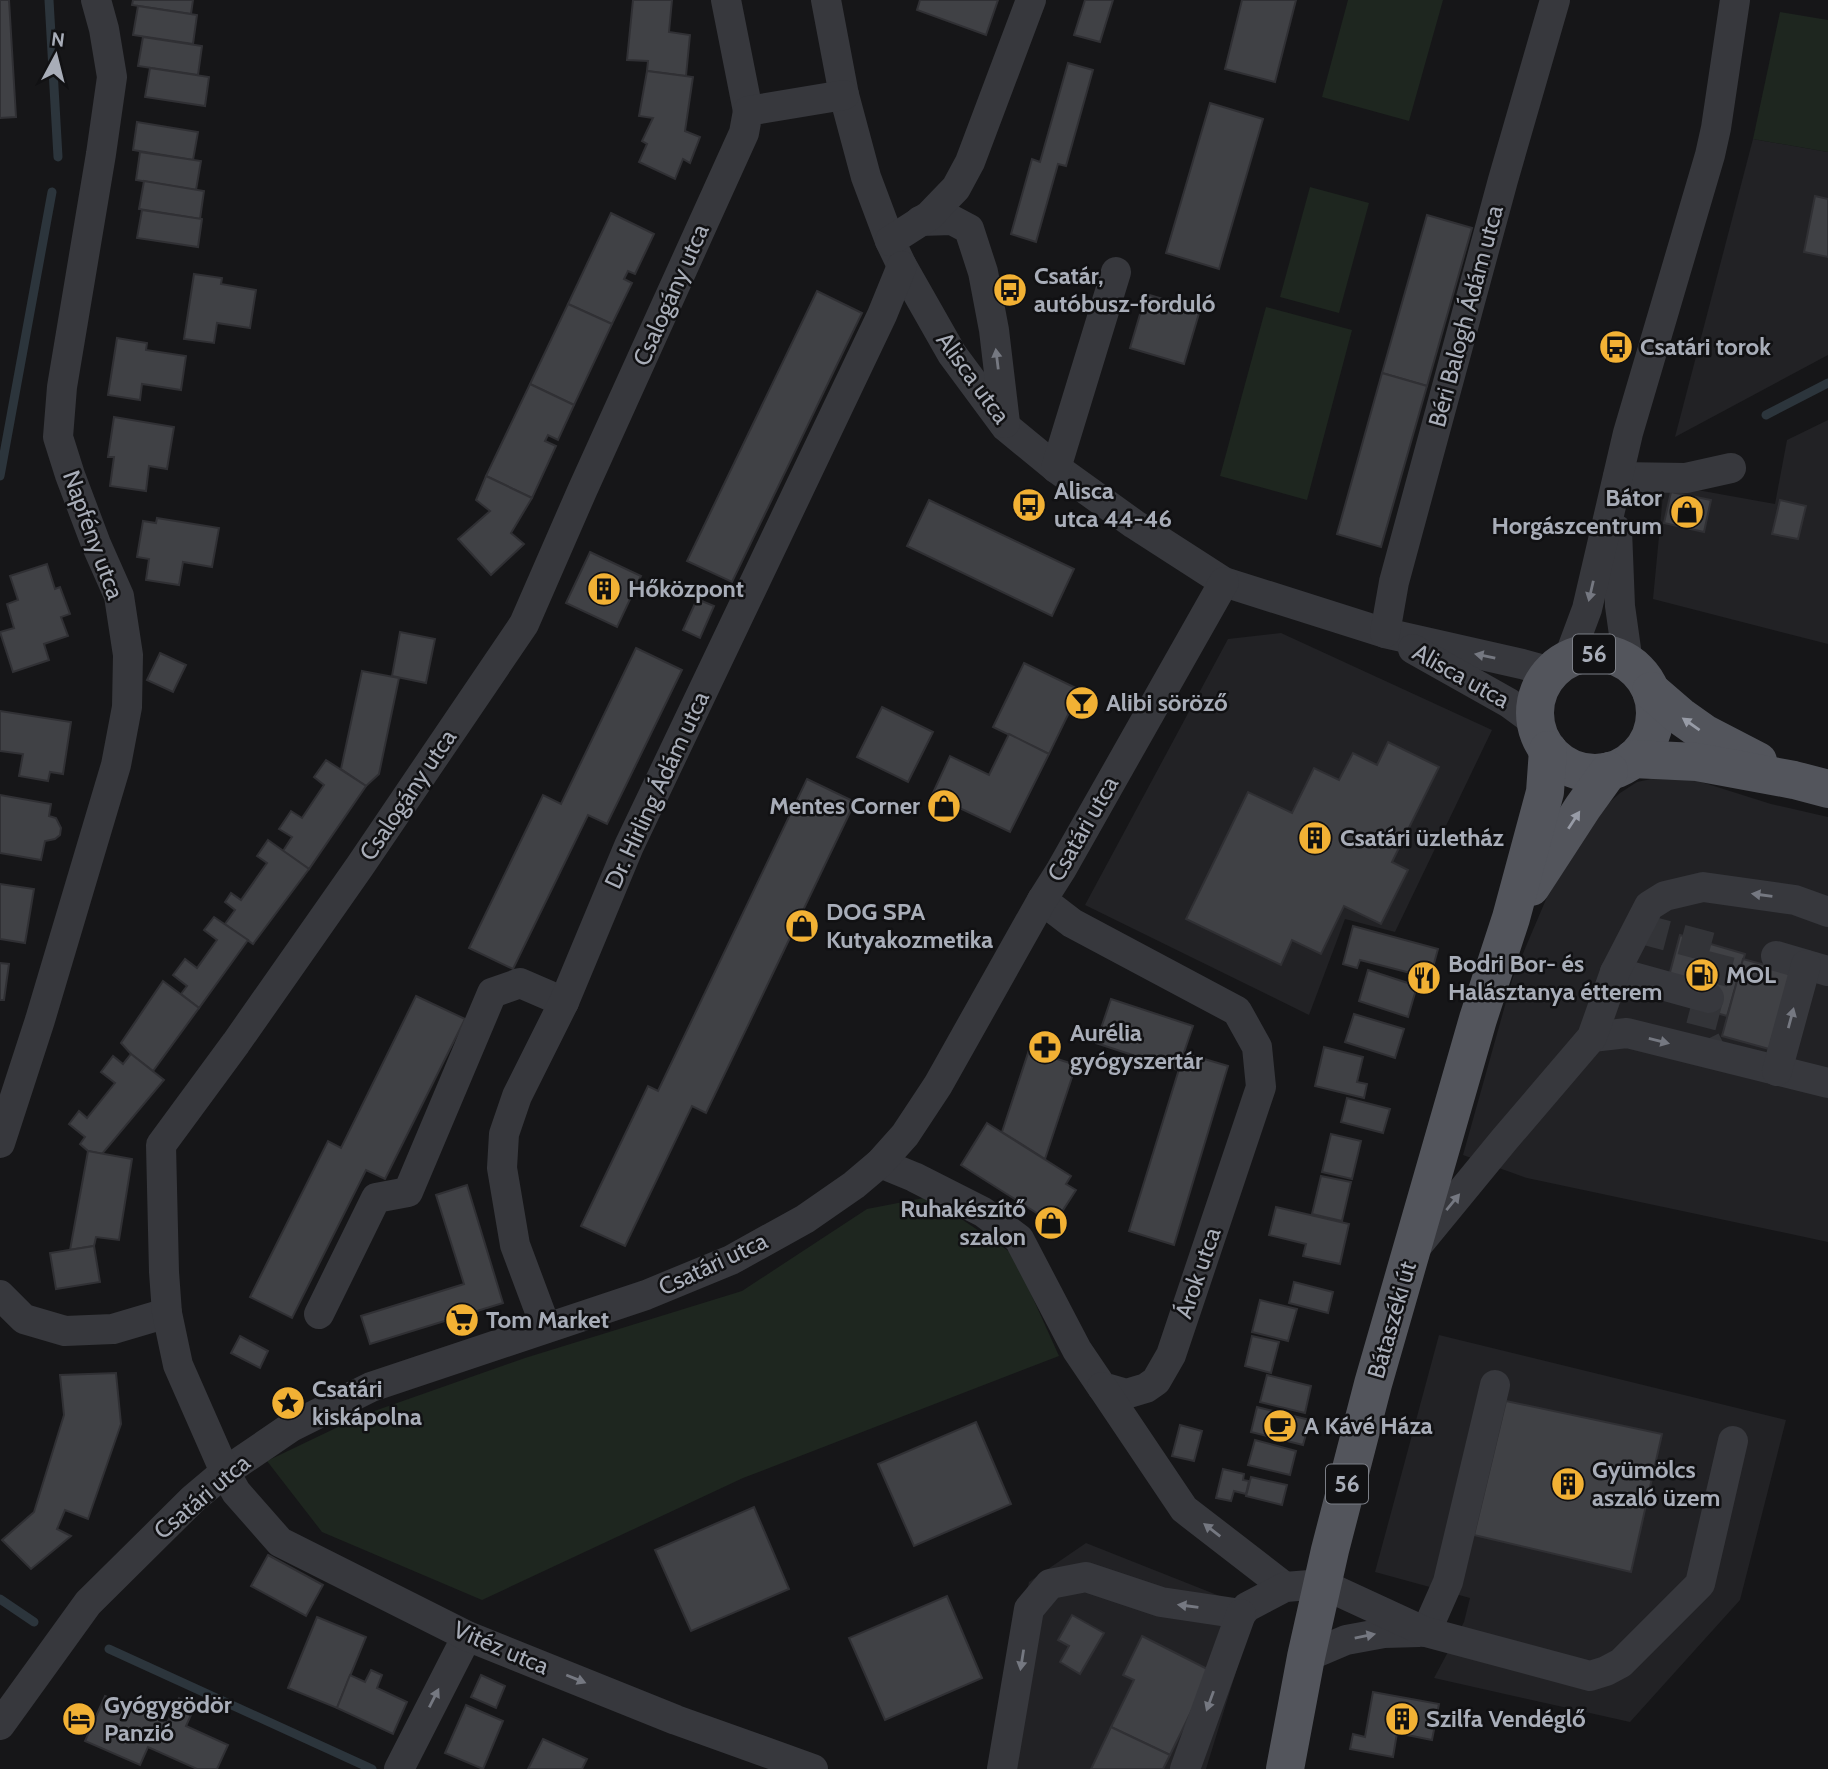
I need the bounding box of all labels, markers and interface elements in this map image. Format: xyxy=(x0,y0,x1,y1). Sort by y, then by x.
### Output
north arrow xyxy=(21,21,91,91)
text: N xyxy=(50,27,66,52)
street label: Béri Balogh Ádám utca xyxy=(1422,201,1509,430)
street label: Csalogány utca xyxy=(626,219,715,370)
place label: Csatár, autóbusz-forduló xyxy=(1034,261,1216,318)
bus stop icon: Csatár, autóbusz-forduló xyxy=(991,271,1029,309)
street label: Alisca utca xyxy=(930,326,1017,430)
bus stop icon: Csatári torok xyxy=(1597,328,1635,366)
place label: Csatári torok xyxy=(1640,332,1771,361)
one-way arrow xyxy=(992,348,1003,370)
street label: Napfény utca xyxy=(57,466,130,604)
place label: Alisca utca 44-46 xyxy=(1054,476,1172,533)
place label: Bátor Horgászcentrum xyxy=(1491,483,1662,540)
bus stop icon: Alisca utca 44-46 xyxy=(1010,486,1048,524)
shop icon: Bátor Horgászcentrum xyxy=(1668,493,1706,531)
building icon: Hőközpont xyxy=(585,570,623,608)
place label: Hőközpont xyxy=(628,574,744,603)
one-way arrow xyxy=(1585,580,1596,602)
road number: 56 xyxy=(1573,634,1615,674)
street label: Alisca utca xyxy=(1408,637,1515,714)
one-way arrow xyxy=(1474,650,1496,661)
bar icon: Alibi söröző xyxy=(1063,684,1101,722)
street label: Dr. Hirling Ádám utca xyxy=(598,686,715,893)
place label: Alibi söröző xyxy=(1106,688,1228,717)
one-way arrow xyxy=(1682,717,1700,731)
street label: Csalogány utca xyxy=(353,723,462,866)
street label: Csatári utca xyxy=(1041,771,1125,887)
shop icon: Mentes Corner xyxy=(925,787,963,825)
place label: Mentes Corner xyxy=(769,791,920,820)
one-way arrow xyxy=(1568,810,1581,830)
building icon: Csatári üzletház xyxy=(1296,819,1334,857)
place label: Csatári üzletház xyxy=(1340,823,1504,852)
one-way arrow xyxy=(1751,889,1773,900)
place label: DOG SPA Kutyakozmetika xyxy=(826,897,993,954)
shop icon: DOG SPA Kutyakozmetika xyxy=(783,907,821,945)
place label: Bodri Bor- és Halásztanya étterem xyxy=(1448,949,1662,1006)
fuel station icon: MOL xyxy=(1683,956,1721,994)
restaurant icon: Bodri Bor- és Halásztanya étterem xyxy=(1405,959,1443,997)
place label: MOL xyxy=(1726,960,1776,989)
one-way arrow xyxy=(1787,1007,1797,1028)
place label: Aurélia gyógyszertár xyxy=(1070,1018,1203,1075)
pharmacy icon: Aurélia gyógyszertár xyxy=(1026,1028,1064,1066)
one-way arrow xyxy=(1648,1036,1670,1047)
one-way arrow xyxy=(1445,1193,1460,1210)
place label: Ruhakészítő szalon xyxy=(900,1194,1026,1251)
shop icon: Ruhakészítő szalon xyxy=(1032,1204,1070,1242)
street label: Árok utca xyxy=(1168,1223,1227,1322)
street label: Csatári utca xyxy=(654,1226,772,1301)
street label: Bátaszéki út xyxy=(1361,1258,1422,1382)
supermarket icon: Tom Market xyxy=(443,1301,481,1339)
place label: Tom Market xyxy=(486,1305,609,1334)
place label: Csatári kiskápolna xyxy=(312,1374,422,1431)
place icon: Csatári kiskápolna xyxy=(269,1384,307,1422)
cafe icon: A Kávé Háza xyxy=(1261,1407,1299,1445)
place label: A Kávé Háza xyxy=(1304,1411,1433,1440)
street label: Csatári utca xyxy=(148,1448,256,1545)
place label: Gyümölcs aszaló üzem xyxy=(1592,1455,1720,1512)
road number: 56 xyxy=(1326,1464,1368,1504)
building icon: Gyümölcs aszaló üzem xyxy=(1549,1465,1587,1503)
one-way arrow xyxy=(1203,1523,1221,1538)
one-way arrow xyxy=(1177,1600,1199,1611)
street label: Vitéz utca xyxy=(449,1615,554,1681)
one-way arrow xyxy=(1354,1631,1376,1642)
one-way arrow xyxy=(1016,1650,1027,1672)
one-way arrow xyxy=(566,1673,586,1685)
one-way arrow xyxy=(428,1688,440,1708)
place label: Gyógygödör Panzió xyxy=(104,1690,232,1747)
one-way arrow xyxy=(1204,1690,1215,1711)
hotel icon: Gyógygödör Panzió xyxy=(60,1700,98,1738)
building icon: Szilfa Vendéglő xyxy=(1383,1700,1421,1738)
place label: Szilfa Vendéglő xyxy=(1426,1704,1586,1733)

